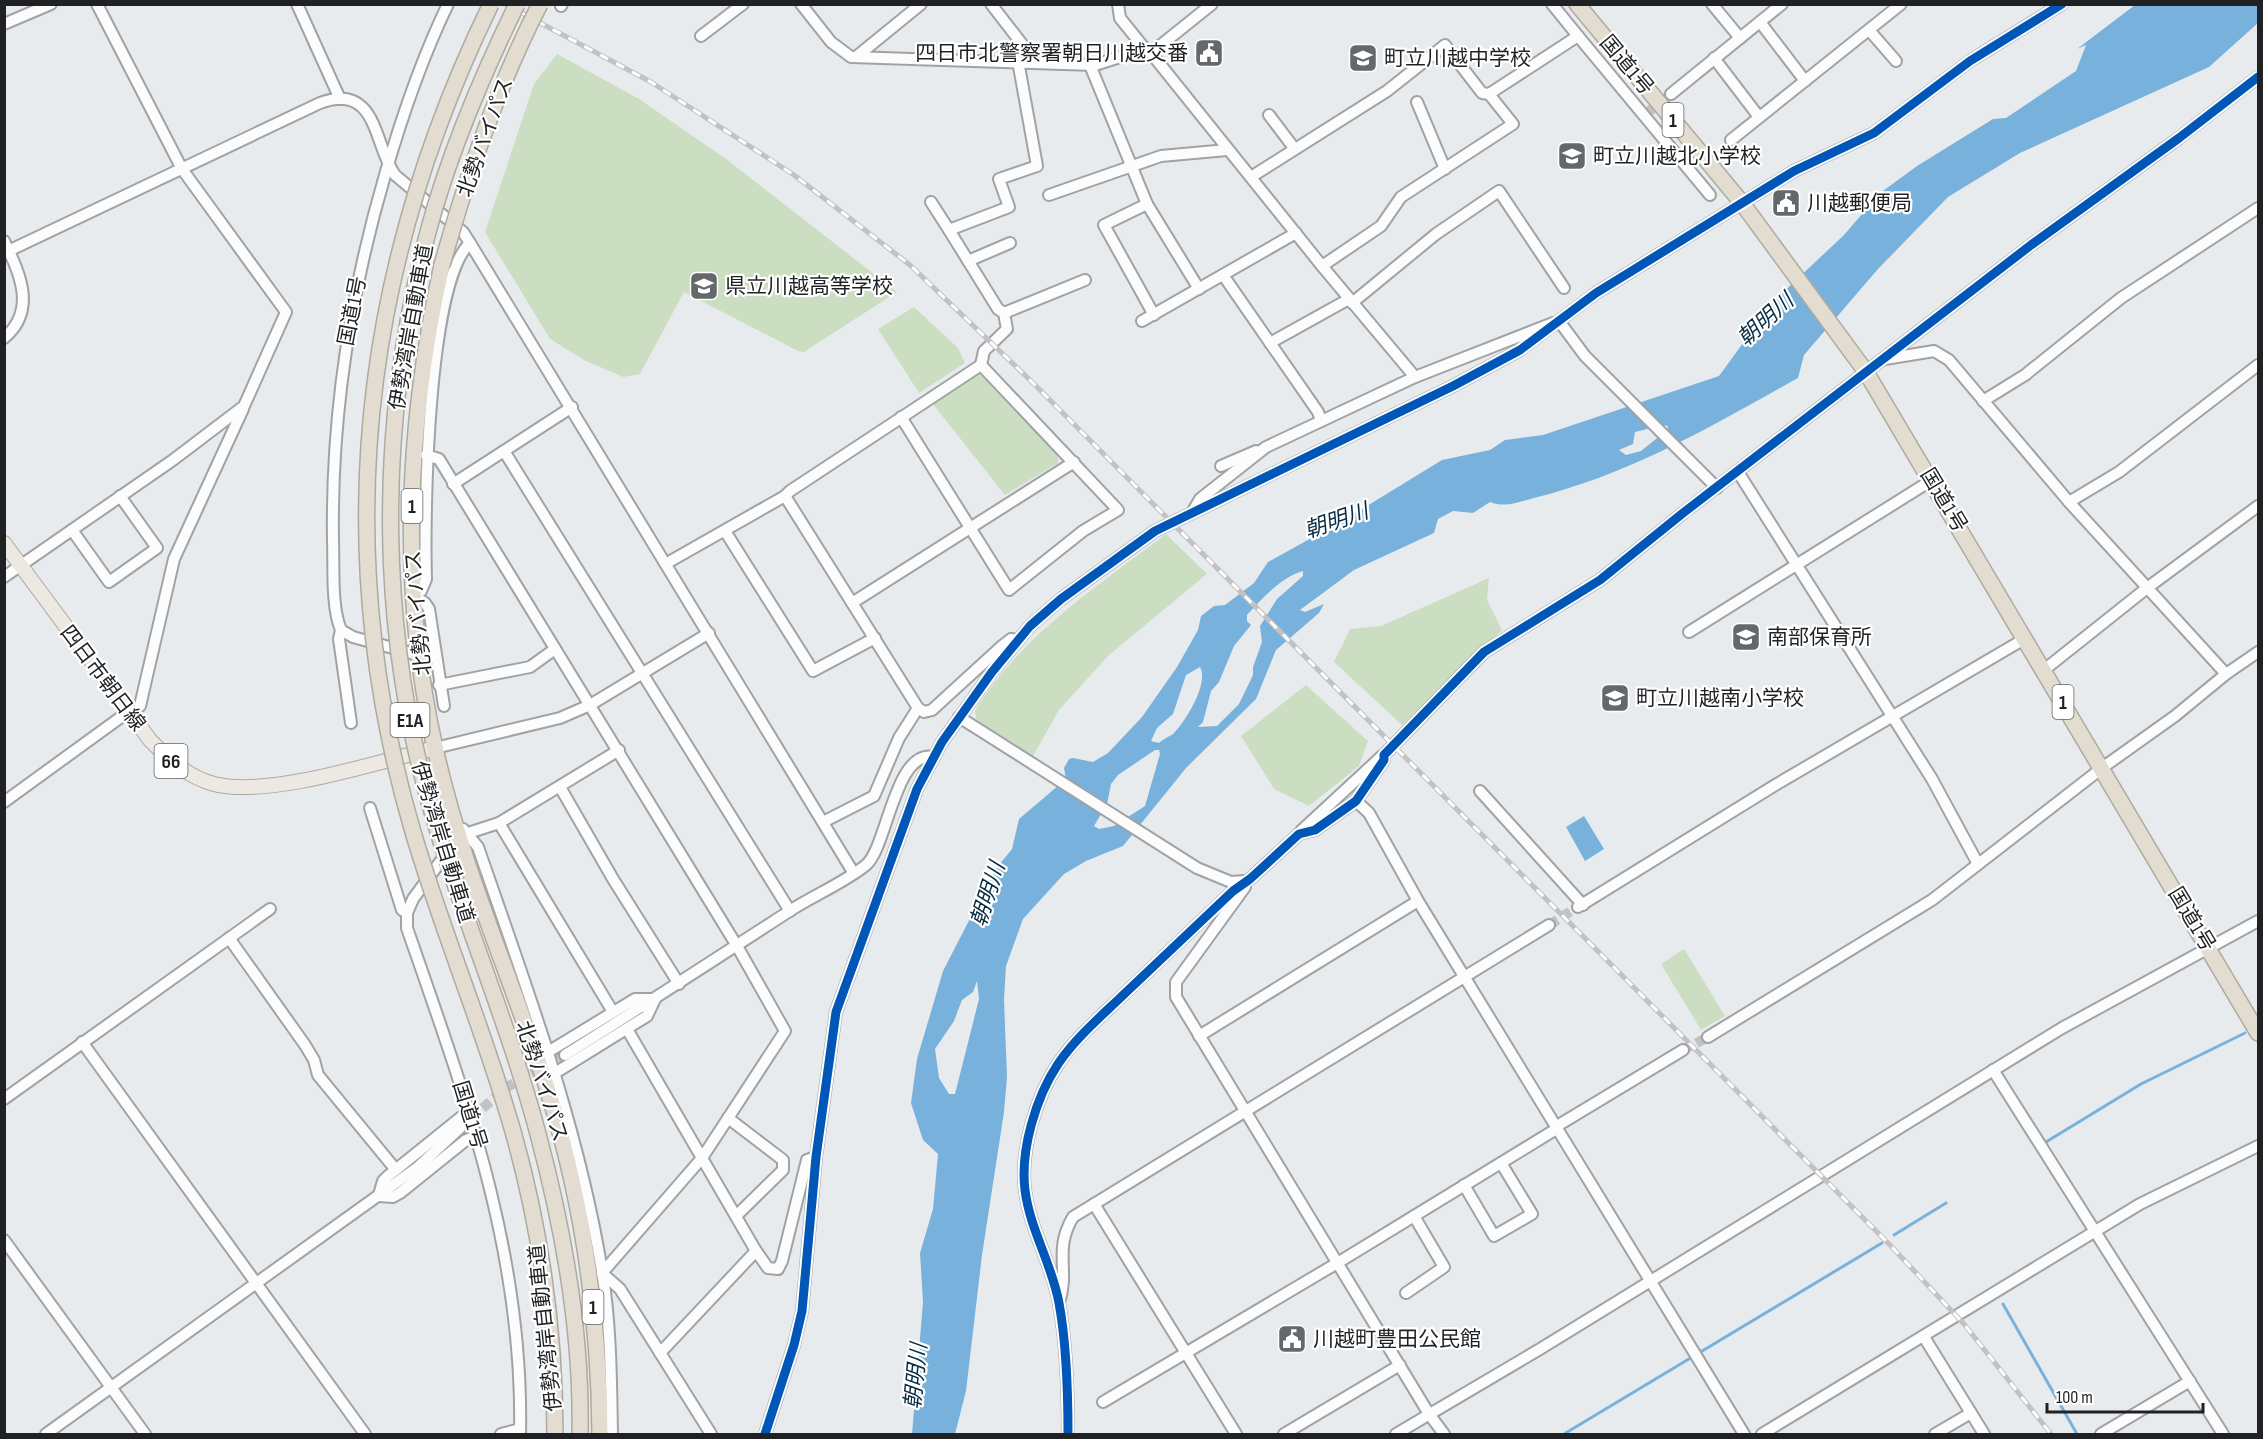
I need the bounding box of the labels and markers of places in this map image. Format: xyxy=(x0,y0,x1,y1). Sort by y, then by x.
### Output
public building icon: 四日市北警察署朝日川越交番 xyxy=(1193,37,1225,69)
place label: 四日市北警察署朝日川越交番 xyxy=(915,41,1188,66)
school or university icon: 町立川越中学校 xyxy=(1347,42,1379,74)
place label: 町立川越中学校 xyxy=(1384,46,1531,71)
school or university icon: 町立川越北小学校 xyxy=(1556,140,1588,172)
place label: 町立川越北小学校 xyxy=(1593,144,1761,169)
public building icon: 川越郵便局 xyxy=(1770,187,1802,219)
place label: 川越郵便局 xyxy=(1807,191,1912,216)
school or university icon: 県立川越高等学校 xyxy=(688,270,720,302)
place label: 県立川越高等学校 xyxy=(725,274,893,299)
school or university icon: 南部保育所 xyxy=(1730,621,1762,653)
place label: 南部保育所 xyxy=(1767,625,1872,650)
school or university icon: 町立川越南小学校 xyxy=(1599,682,1631,714)
place label: 町立川越南小学校 xyxy=(1636,686,1804,711)
public building icon: 川越町豊田公民館 xyxy=(1276,1323,1308,1355)
place label: 川越町豊田公民館 xyxy=(1313,1327,1481,1352)

